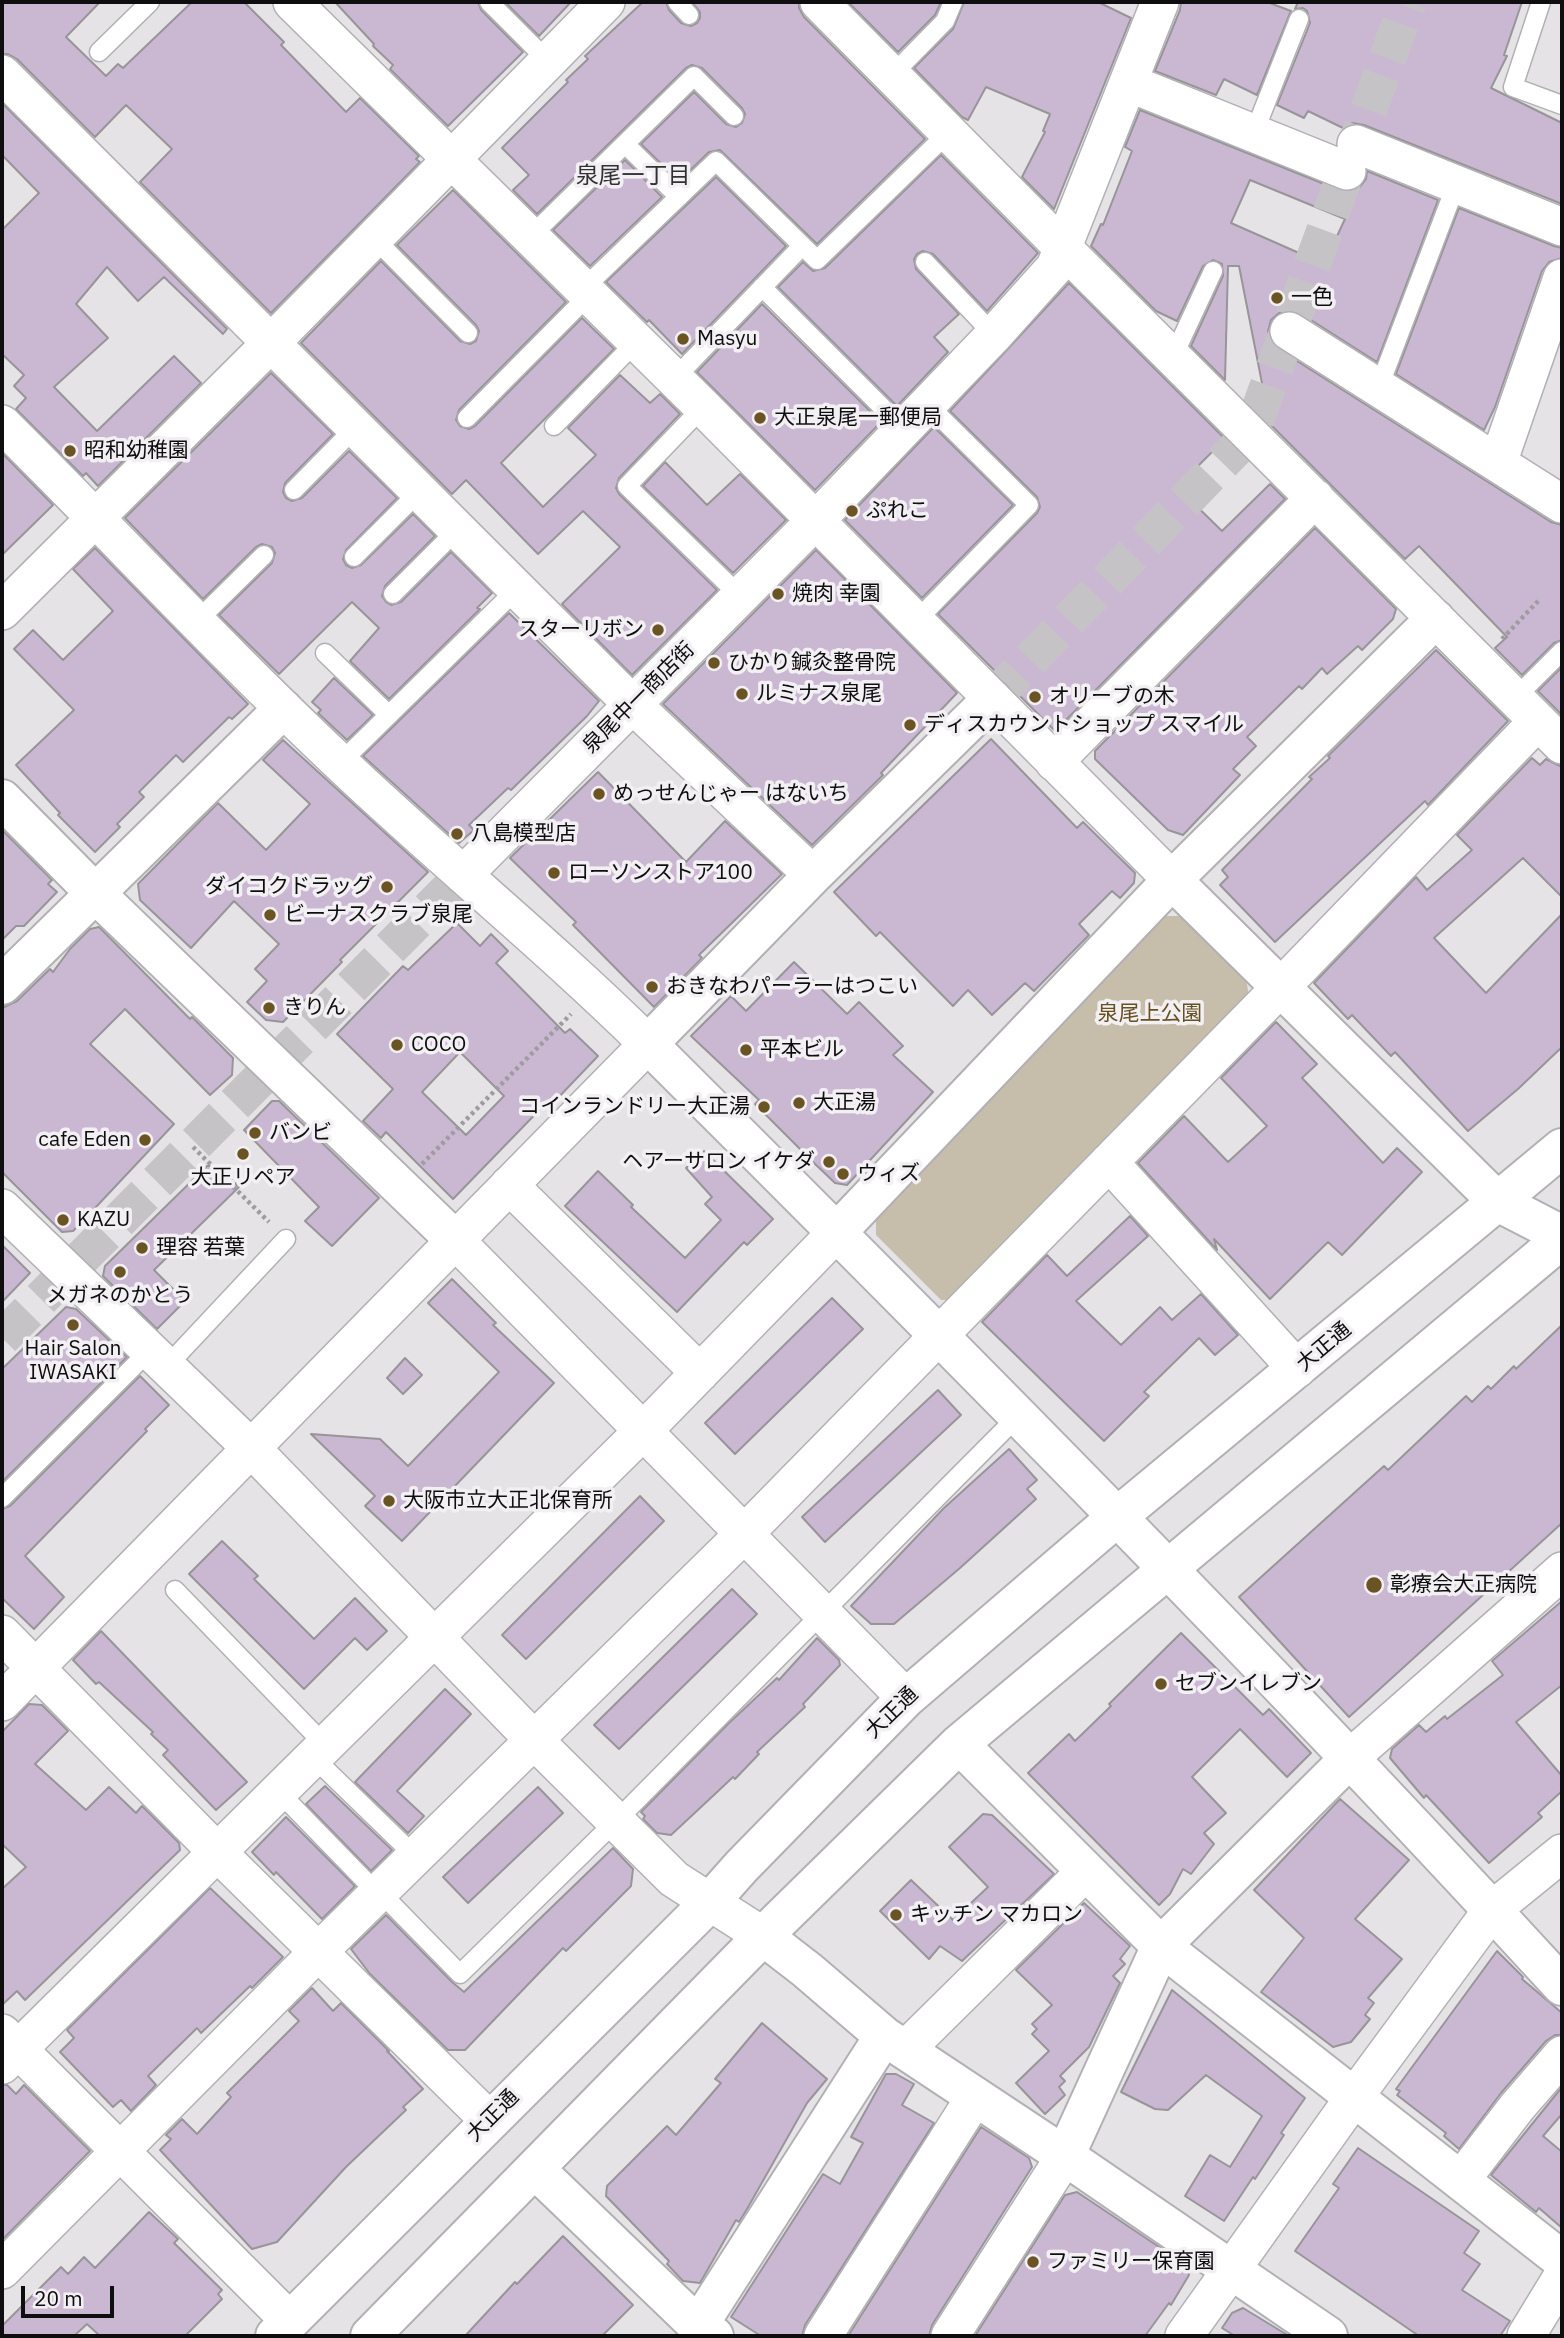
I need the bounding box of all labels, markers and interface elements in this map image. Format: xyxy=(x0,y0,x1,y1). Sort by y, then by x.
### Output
district label: 泉尾一丁目 xyxy=(576,162,690,190)
place label: 一色 xyxy=(1291,285,1333,311)
marker: 一色 xyxy=(1269,290,1285,306)
place label: Masyu xyxy=(697,326,758,352)
marker: Masyu xyxy=(675,331,691,347)
place label: 大正泉尾一郵便局 xyxy=(774,405,942,431)
marker: 大正泉尾一郵便局 xyxy=(752,410,768,426)
place label: 昭和幼稚園 xyxy=(84,438,189,464)
marker: 昭和幼稚園 xyxy=(62,443,78,459)
place label: ぷれこ xyxy=(866,498,929,524)
marker: ぷれこ xyxy=(844,503,860,519)
place label: 焼肉 幸園 xyxy=(792,581,881,607)
marker: 焼肉 幸園 xyxy=(770,586,786,602)
place label: スターリボン xyxy=(518,617,644,643)
marker: スターリボン xyxy=(650,622,666,638)
street label: 泉尾中一商店街 xyxy=(578,637,700,759)
place label: ひかり鍼灸整骨院 xyxy=(728,650,896,676)
marker: ひかり鍼灸整骨院 xyxy=(706,655,722,671)
place label: ルミナス泉尾 xyxy=(756,681,882,707)
place label: オリーブの木 xyxy=(1049,684,1175,710)
marker: ルミナス泉尾 xyxy=(734,686,750,702)
marker: オリーブの木 xyxy=(1027,689,1043,705)
place label: ディスカウントショップ スマイル xyxy=(924,712,1244,738)
marker: ディスカウントショップ スマイル xyxy=(902,717,918,733)
place label: めっせんじゃー はないち xyxy=(613,781,849,807)
marker: めっせんじゃー はないち xyxy=(591,786,607,802)
place label: 八島模型店 xyxy=(471,821,576,847)
marker: 八島模型店 xyxy=(449,826,465,842)
place label: ローソンストア100 xyxy=(568,860,753,886)
marker: ローソンストア100 xyxy=(546,865,562,881)
place label: ダイコクドラッグ xyxy=(205,874,373,900)
marker: ダイコクドラッグ xyxy=(379,879,395,895)
place label: ビーナスクラブ泉尾 xyxy=(284,902,473,928)
marker: ビーナスクラブ泉尾 xyxy=(262,907,278,923)
place label: おきなわパーラーはつこい xyxy=(666,974,918,1000)
marker: おきなわパーラーはつこい xyxy=(644,979,660,995)
place label: きりん xyxy=(283,995,346,1021)
marker: きりん xyxy=(261,1000,277,1016)
park label: 泉尾上公園 xyxy=(1098,1001,1202,1027)
place label: COCO xyxy=(411,1032,466,1058)
marker: COCO xyxy=(389,1037,405,1053)
place label: 平本ビル xyxy=(760,1037,844,1063)
marker: 平本ビル xyxy=(738,1042,754,1058)
place label: 大正湯 xyxy=(813,1090,876,1116)
place label: コインランドリー大正湯 xyxy=(519,1094,750,1120)
marker: 大正湯 xyxy=(791,1095,807,1111)
marker: コインランドリー大正湯 xyxy=(756,1099,772,1115)
place label: バンビ xyxy=(269,1120,332,1146)
marker: バンビ xyxy=(247,1125,263,1141)
place label: cafe Eden xyxy=(38,1127,131,1153)
marker: cafe Eden xyxy=(137,1132,153,1148)
marker: 大正リペア xyxy=(235,1146,251,1162)
place label: ヘアーサロン イケダ xyxy=(622,1149,815,1175)
marker: ヘアーサロン イケダ xyxy=(821,1154,837,1170)
place label: ウィズ xyxy=(857,1161,920,1187)
place label: 大正リペア xyxy=(191,1165,295,1191)
marker: ウィズ xyxy=(835,1166,851,1182)
place label: KAZU xyxy=(77,1207,130,1233)
marker: KAZU xyxy=(55,1212,71,1228)
place label: 理容 若葉 xyxy=(156,1235,245,1261)
marker: 理容 若葉 xyxy=(134,1240,150,1256)
marker: メガネのかとう xyxy=(112,1264,128,1280)
place label: メガネのかとう xyxy=(47,1283,193,1309)
marker: Hair Salon IWASAKI xyxy=(65,1317,81,1333)
street label: 大正通 xyxy=(1292,1317,1356,1377)
place label: Hair Salon IWASAKI xyxy=(25,1336,121,1386)
place label: 大阪市立大正北保育所 xyxy=(403,1488,613,1514)
marker: 大阪市立大正北保育所 xyxy=(381,1493,397,1509)
place label: 彰療会大正病院 xyxy=(1390,1572,1537,1598)
marker: 彰療会大正病院 xyxy=(1364,1575,1384,1595)
place label: セブンイレブン xyxy=(1175,1671,1322,1697)
marker: セブンイレブン xyxy=(1153,1676,1169,1692)
street label: 大正通 xyxy=(861,1682,923,1744)
place label: キッチン マカロン xyxy=(910,1902,1083,1928)
marker: キッチン マカロン xyxy=(888,1907,904,1923)
street label: 大正通 xyxy=(462,2085,524,2147)
place label: ファミリー保育園 xyxy=(1047,2249,1215,2275)
marker: ファミリー保育園 xyxy=(1025,2254,1041,2270)
scale bar xyxy=(24,2272,117,2316)
text: 20 m xyxy=(34,2284,83,2312)

